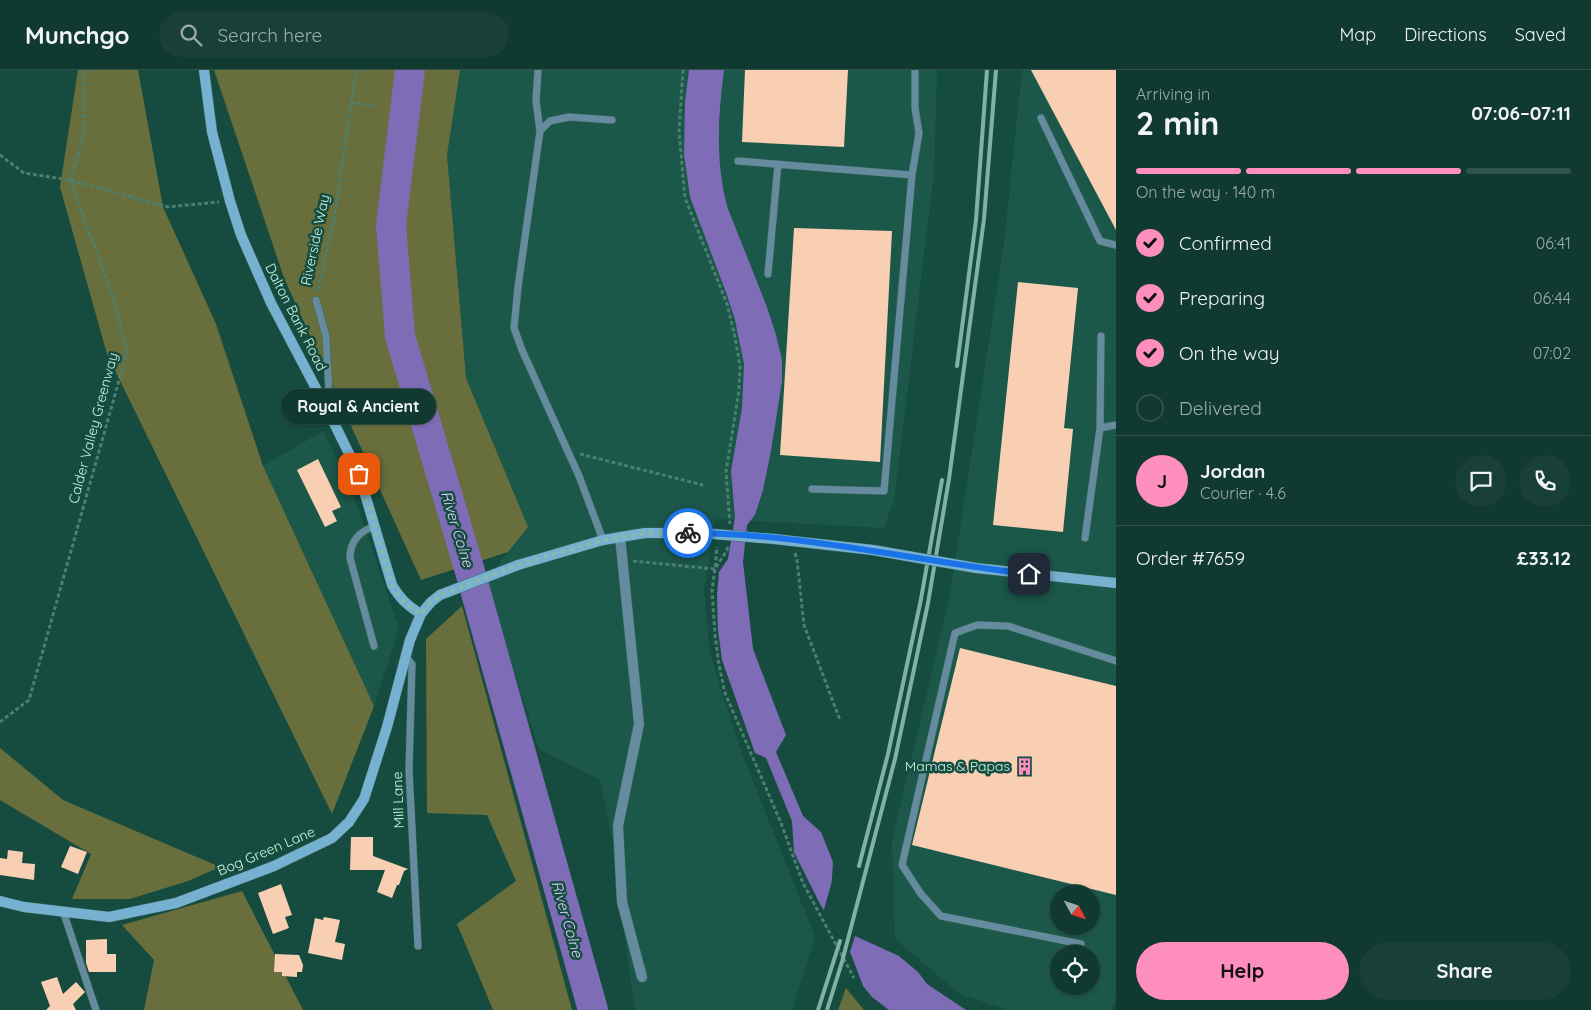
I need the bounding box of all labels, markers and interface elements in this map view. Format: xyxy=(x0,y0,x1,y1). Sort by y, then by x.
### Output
search box xyxy=(159,12,509,57)
text: Munchgo xyxy=(25,20,129,50)
icon: search xyxy=(177,21,205,49)
text: Search here xyxy=(217,23,322,47)
text: Map xyxy=(1339,23,1376,46)
text: Directions xyxy=(1404,23,1487,46)
text: Saved xyxy=(1515,23,1566,46)
text: Arriving in xyxy=(1136,84,1210,104)
text: 07:06–07:11 xyxy=(1471,101,1571,125)
text: 2 min xyxy=(1136,103,1219,143)
text: On the way · 140 m xyxy=(1136,182,1275,202)
street label: Riverside Way xyxy=(297,193,333,287)
icon: check xyxy=(1136,229,1164,257)
text: Confirmed xyxy=(1179,231,1272,255)
text: 06:41 xyxy=(1536,233,1571,253)
street label: Dalton Bank Road xyxy=(261,260,331,374)
icon: check xyxy=(1136,284,1164,312)
text: Preparing xyxy=(1179,286,1265,310)
text: 06:44 xyxy=(1533,288,1571,308)
icon: check xyxy=(1136,339,1164,367)
text: On the way xyxy=(1179,341,1280,365)
text: 07:02 xyxy=(1533,343,1571,363)
street label: Calder Valley Greenway xyxy=(64,351,122,505)
callout: Royal & Ancient xyxy=(282,389,436,424)
text: Royal & Ancient xyxy=(297,396,420,416)
text: Delivered xyxy=(1179,396,1262,420)
pin xyxy=(338,453,380,495)
button: chat xyxy=(1455,455,1507,507)
button: phone xyxy=(1519,455,1571,507)
text: Jordan xyxy=(1200,459,1265,483)
icon: bag xyxy=(345,460,373,488)
text: J xyxy=(1157,469,1167,493)
text: Courier · 4.6 xyxy=(1200,483,1286,503)
water label: River Colne xyxy=(437,488,478,570)
courier xyxy=(663,508,713,558)
icon: bike xyxy=(674,519,702,547)
text: Order #7659 xyxy=(1136,546,1245,570)
text: £33.12 xyxy=(1517,546,1571,570)
pin xyxy=(1008,553,1050,595)
icon: home xyxy=(1015,560,1043,588)
building icon: Mamas & Papas xyxy=(1014,756,1034,776)
place label: Mamas & Papas xyxy=(905,757,1010,775)
street label: Mill Lane xyxy=(388,771,408,829)
street label: Bog Green Lane xyxy=(214,822,318,880)
water label: River Colne xyxy=(547,878,588,960)
north arrow xyxy=(1050,885,1100,935)
map controls xyxy=(1050,885,1100,995)
button: Help xyxy=(1136,942,1349,1000)
button: Share xyxy=(1359,942,1571,1000)
button: locate xyxy=(1050,945,1100,995)

